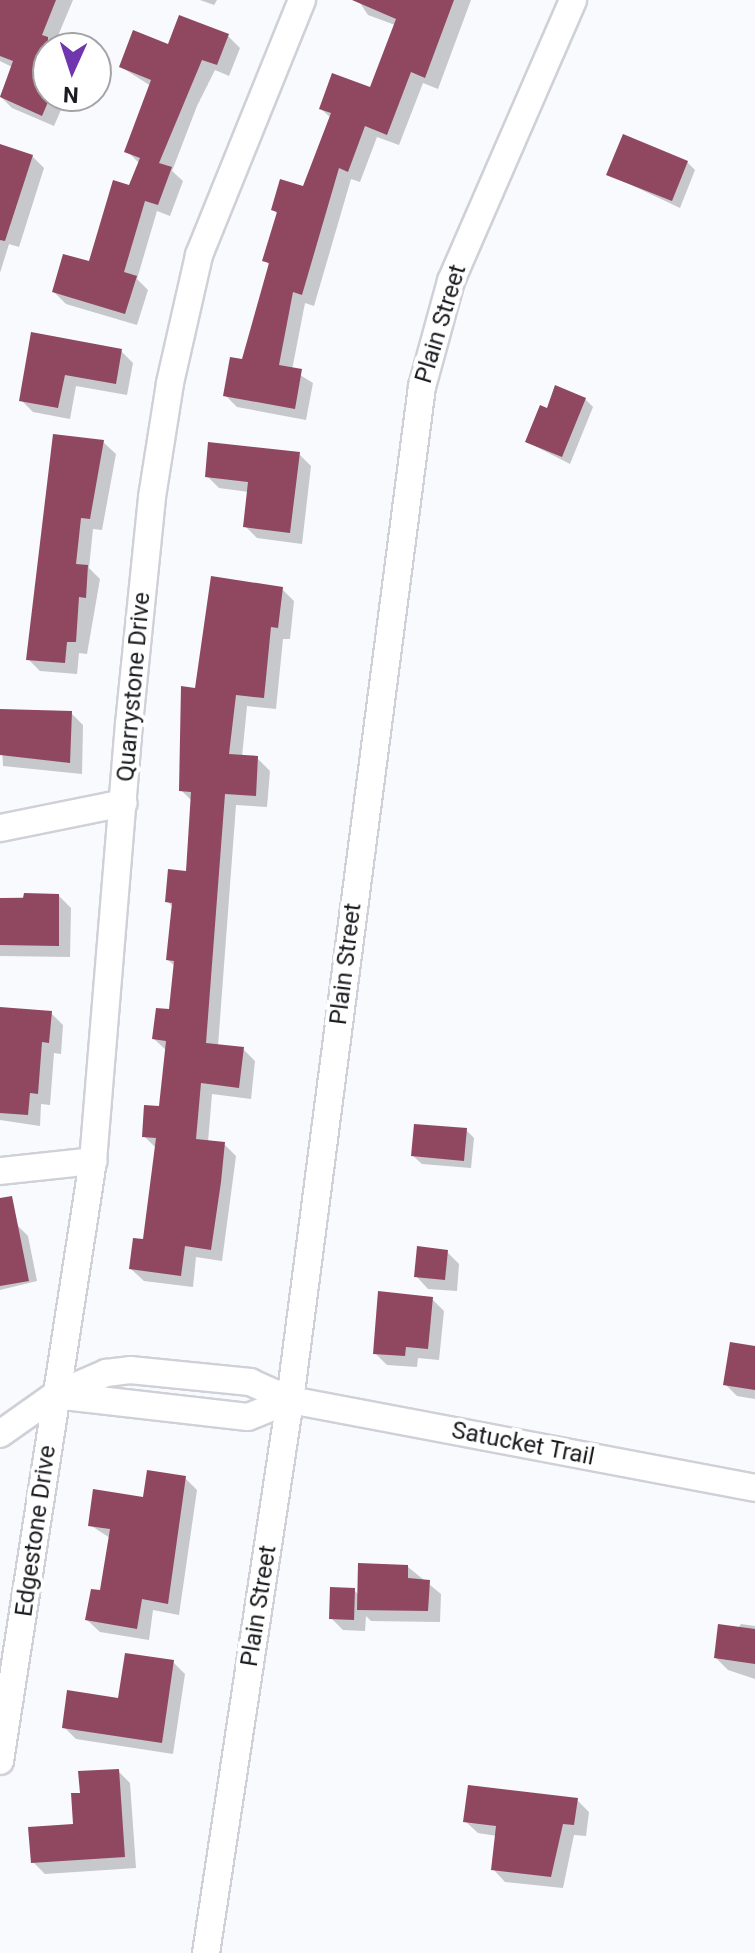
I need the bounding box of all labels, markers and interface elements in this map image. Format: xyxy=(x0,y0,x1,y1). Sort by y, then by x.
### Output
north arrow xyxy=(32,32,112,112)
text: N xyxy=(62,82,79,107)
street label: Plain Street xyxy=(409,261,473,387)
street label: Quarrystone Drive xyxy=(111,591,157,783)
street label: Plain Street xyxy=(324,902,368,1026)
street label: Satucket Trail xyxy=(449,1416,597,1472)
street label: Edgestone Drive xyxy=(10,1443,62,1619)
street label: Plain Street xyxy=(235,1543,283,1669)

